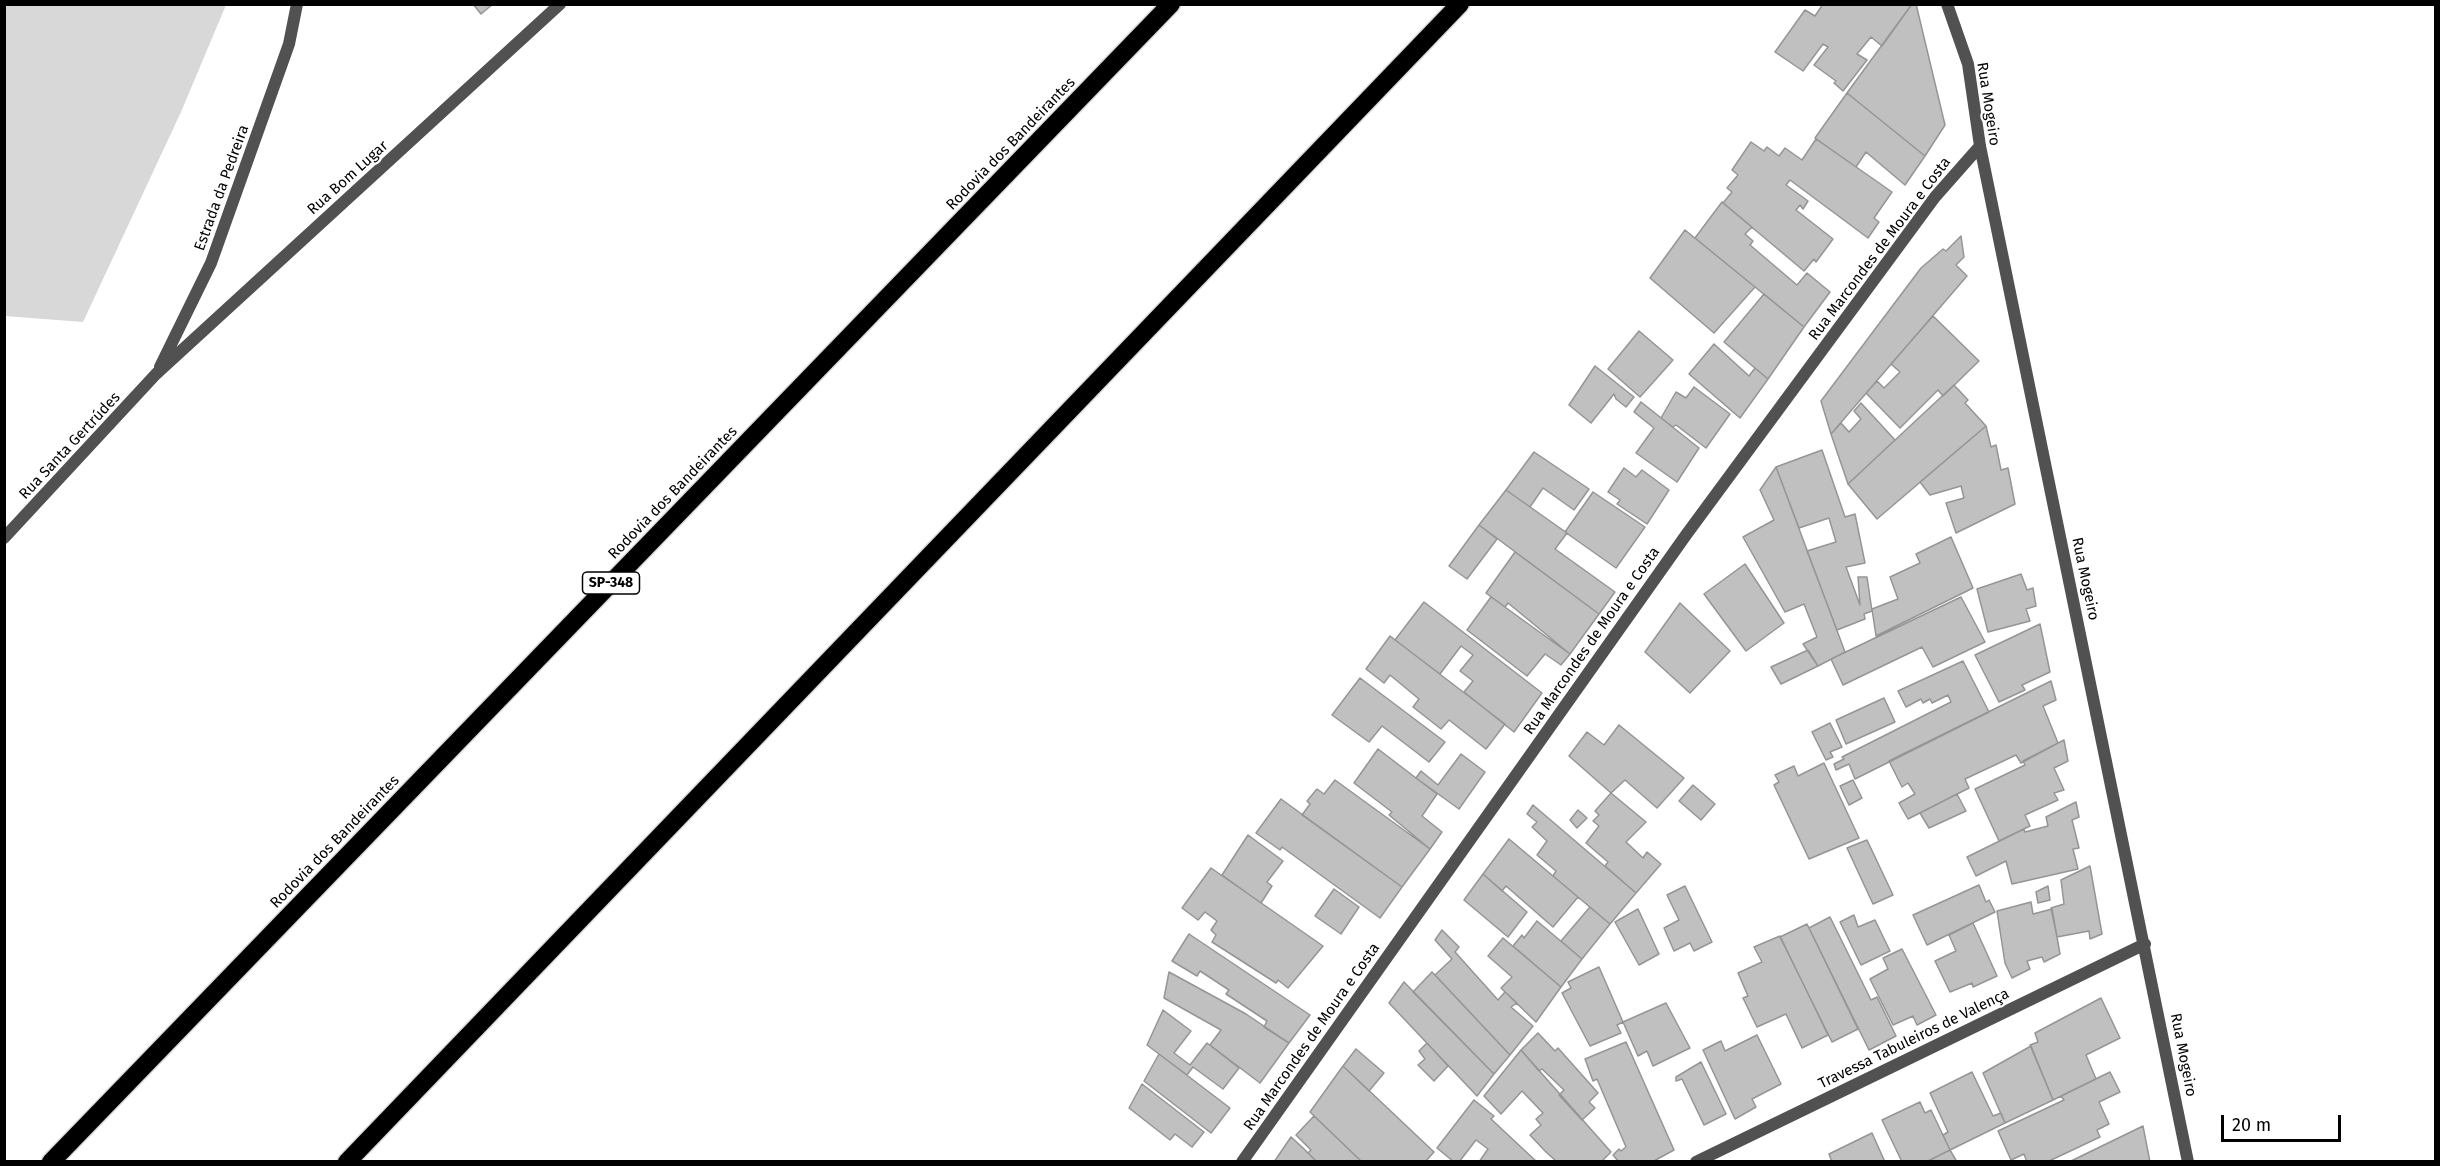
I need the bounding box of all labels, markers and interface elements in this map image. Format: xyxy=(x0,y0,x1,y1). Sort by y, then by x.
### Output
street label: Rua Mogeiro xyxy=(1973,61,2003,147)
street label: Rodovia dos Bandeirantes xyxy=(943,74,1079,214)
street label: Estrada da Pedreira xyxy=(191,123,253,253)
street label: Rua Bom Lugar xyxy=(304,137,392,219)
street label: Rua Marcondes de Moura e Costa xyxy=(1805,154,1955,344)
street label: Rua Santa Gertrúdes xyxy=(16,389,124,503)
street label: Rodovia dos Bandeirantes xyxy=(605,423,741,563)
street label: Rua Mogeiro xyxy=(2067,536,2103,622)
street label: Rua Marcondes de Moura e Costa xyxy=(1520,544,1664,738)
road number: SP-348 xyxy=(582,572,640,594)
street label: Rodovia dos Bandeirantes xyxy=(267,772,403,912)
street label: Rua Marcondes de Moura e Costa xyxy=(1240,940,1384,1134)
street label: Travessa Tabuleiros de Valença xyxy=(1816,985,2012,1093)
street label: Rua Mogeiro xyxy=(2166,1012,2200,1098)
scale bar xyxy=(2224,1103,2344,1141)
text: 20 m xyxy=(2232,1114,2271,1136)

